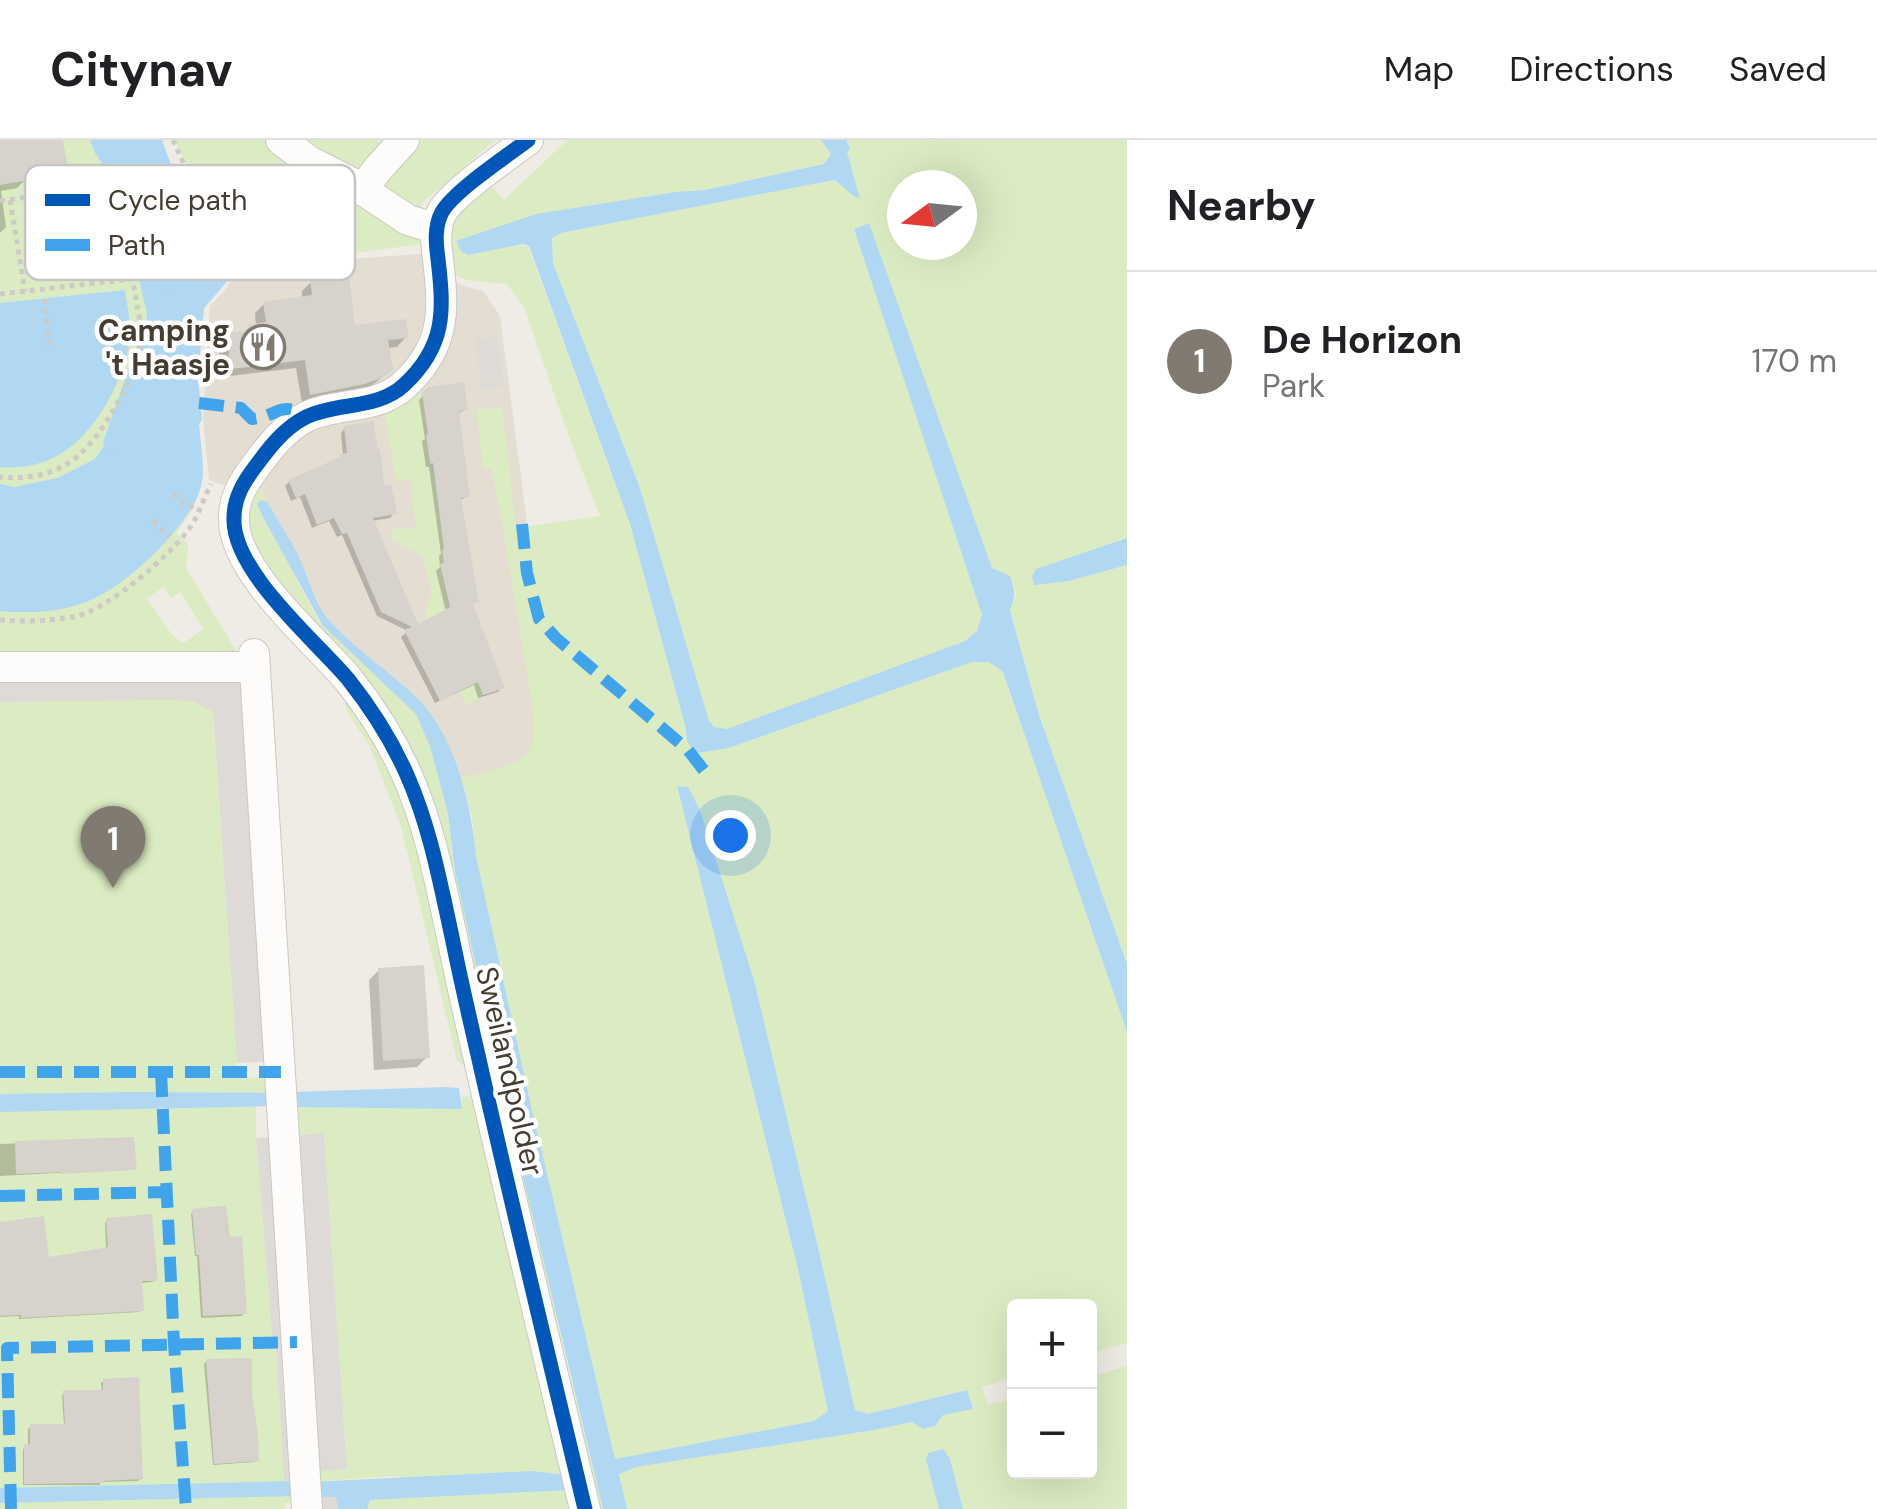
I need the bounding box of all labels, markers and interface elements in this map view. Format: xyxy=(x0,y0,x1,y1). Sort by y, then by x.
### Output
text: Citynav xyxy=(50,38,233,101)
text: Map xyxy=(1384,46,1454,92)
text: Directions xyxy=(1509,46,1674,92)
text: Saved xyxy=(1729,46,1827,92)
legend xyxy=(25,165,355,280)
north arrow xyxy=(887,170,977,260)
text: Nearby xyxy=(1167,178,1316,233)
text: Cycle path xyxy=(108,182,247,219)
text: Path xyxy=(108,227,166,264)
place label: Camping 't Haasje xyxy=(98,311,230,384)
text: De Horizon xyxy=(1262,315,1462,365)
restaurant icon: Camping 't Haasje xyxy=(240,324,286,370)
text: 1 xyxy=(1194,340,1205,382)
text: 170 m xyxy=(1751,340,1837,382)
text: Park xyxy=(1262,365,1325,407)
pin: 1 xyxy=(80,806,146,888)
your location xyxy=(705,810,756,861)
street label: Sweilandpolder xyxy=(467,963,553,1179)
map controls xyxy=(1007,1299,1097,1479)
button: + xyxy=(1007,1299,1097,1389)
button: − xyxy=(1007,1389,1097,1479)

